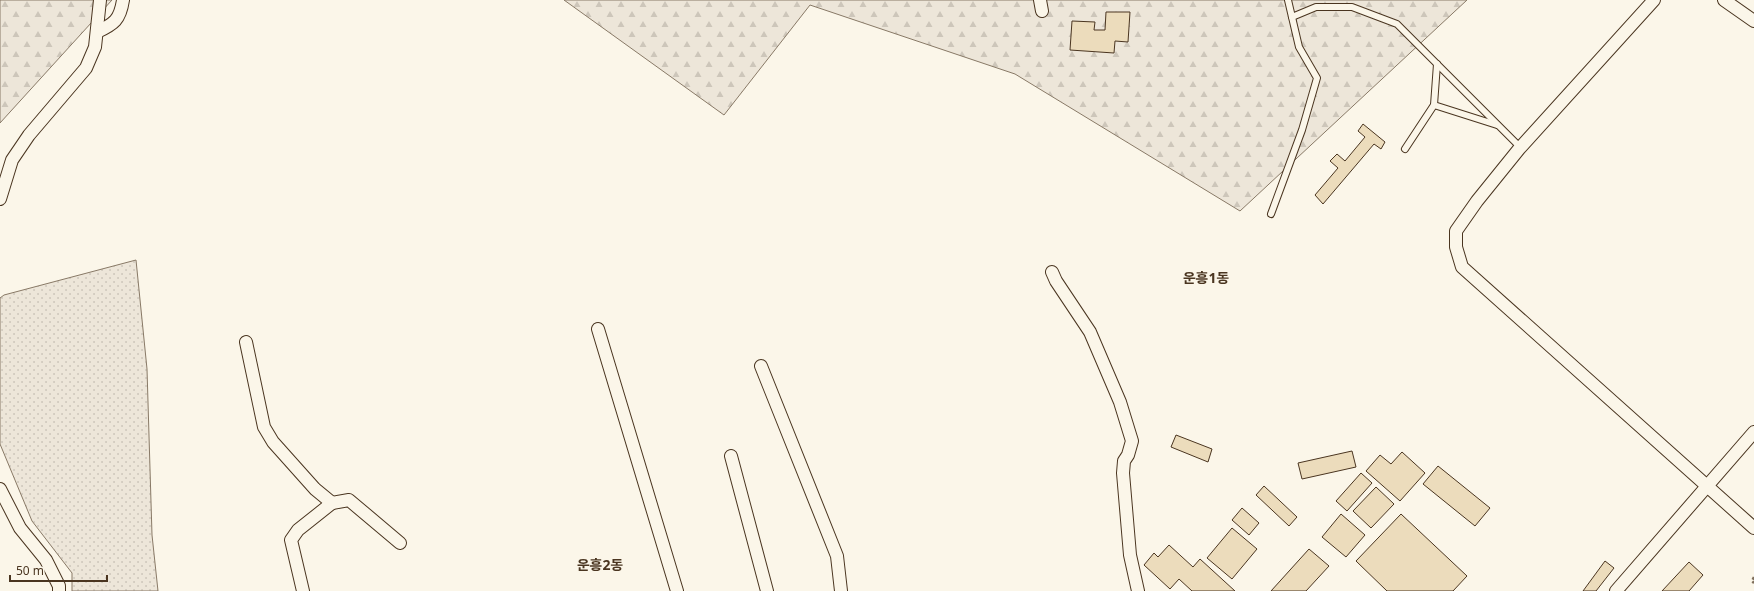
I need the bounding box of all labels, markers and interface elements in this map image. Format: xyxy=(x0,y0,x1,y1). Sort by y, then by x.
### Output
district label: 운흥1동 xyxy=(1183,268,1229,287)
district label: 운흥2동 xyxy=(577,555,623,574)
scale bar xyxy=(10,557,107,583)
text: 50 m xyxy=(16,562,44,579)

